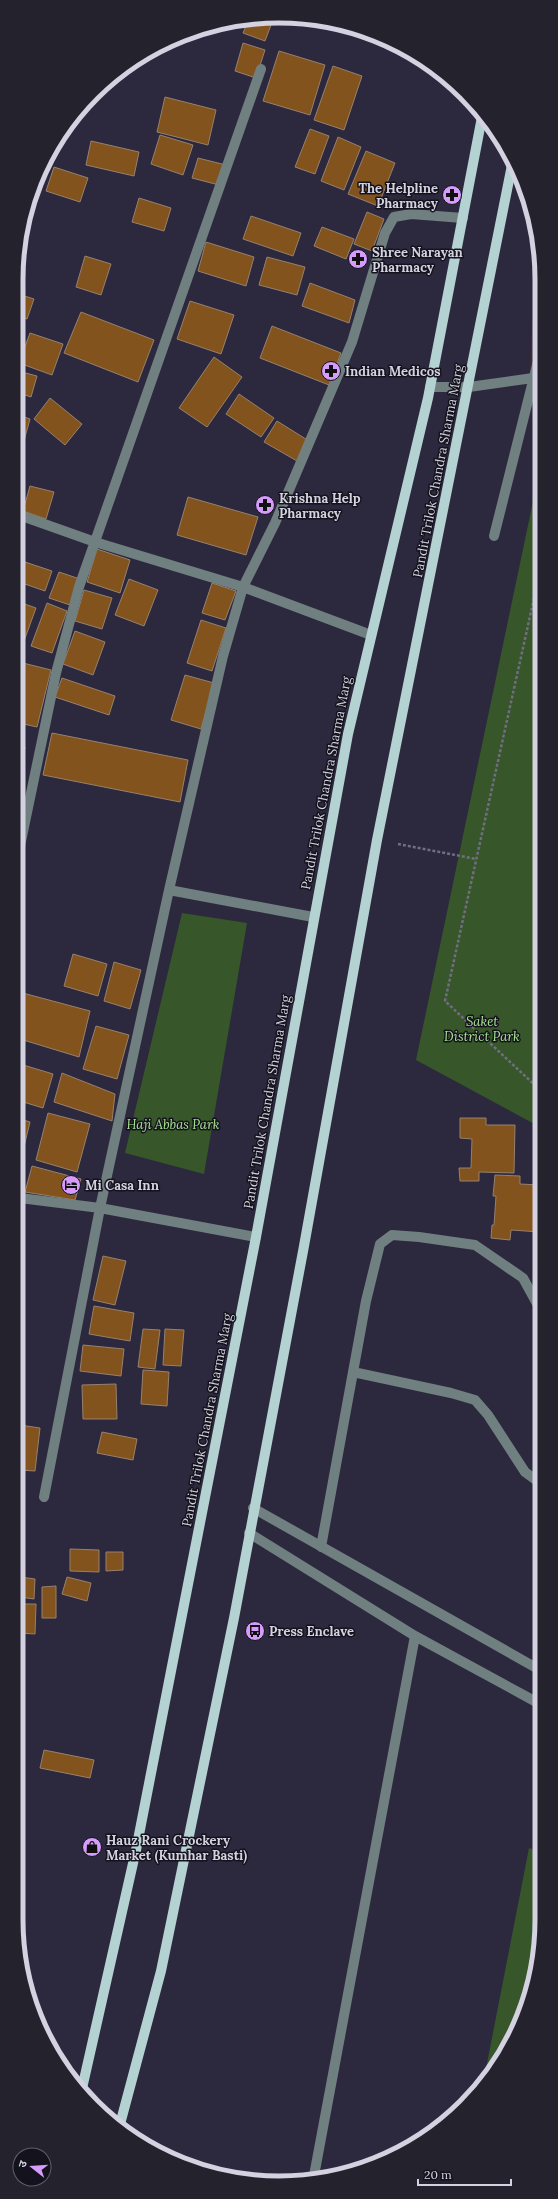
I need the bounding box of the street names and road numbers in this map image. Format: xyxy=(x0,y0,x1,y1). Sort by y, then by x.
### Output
street label: Pandit Trilok Chandra Sharma Marg xyxy=(409,362,467,579)
street label: Pandit Trilok Chandra Sharma Marg xyxy=(297,674,355,891)
street label: Pandit Trilok Chandra Sharma Marg xyxy=(240,993,294,1210)
street label: Pandit Trilok Chandra Sharma Marg xyxy=(178,1311,236,1528)

